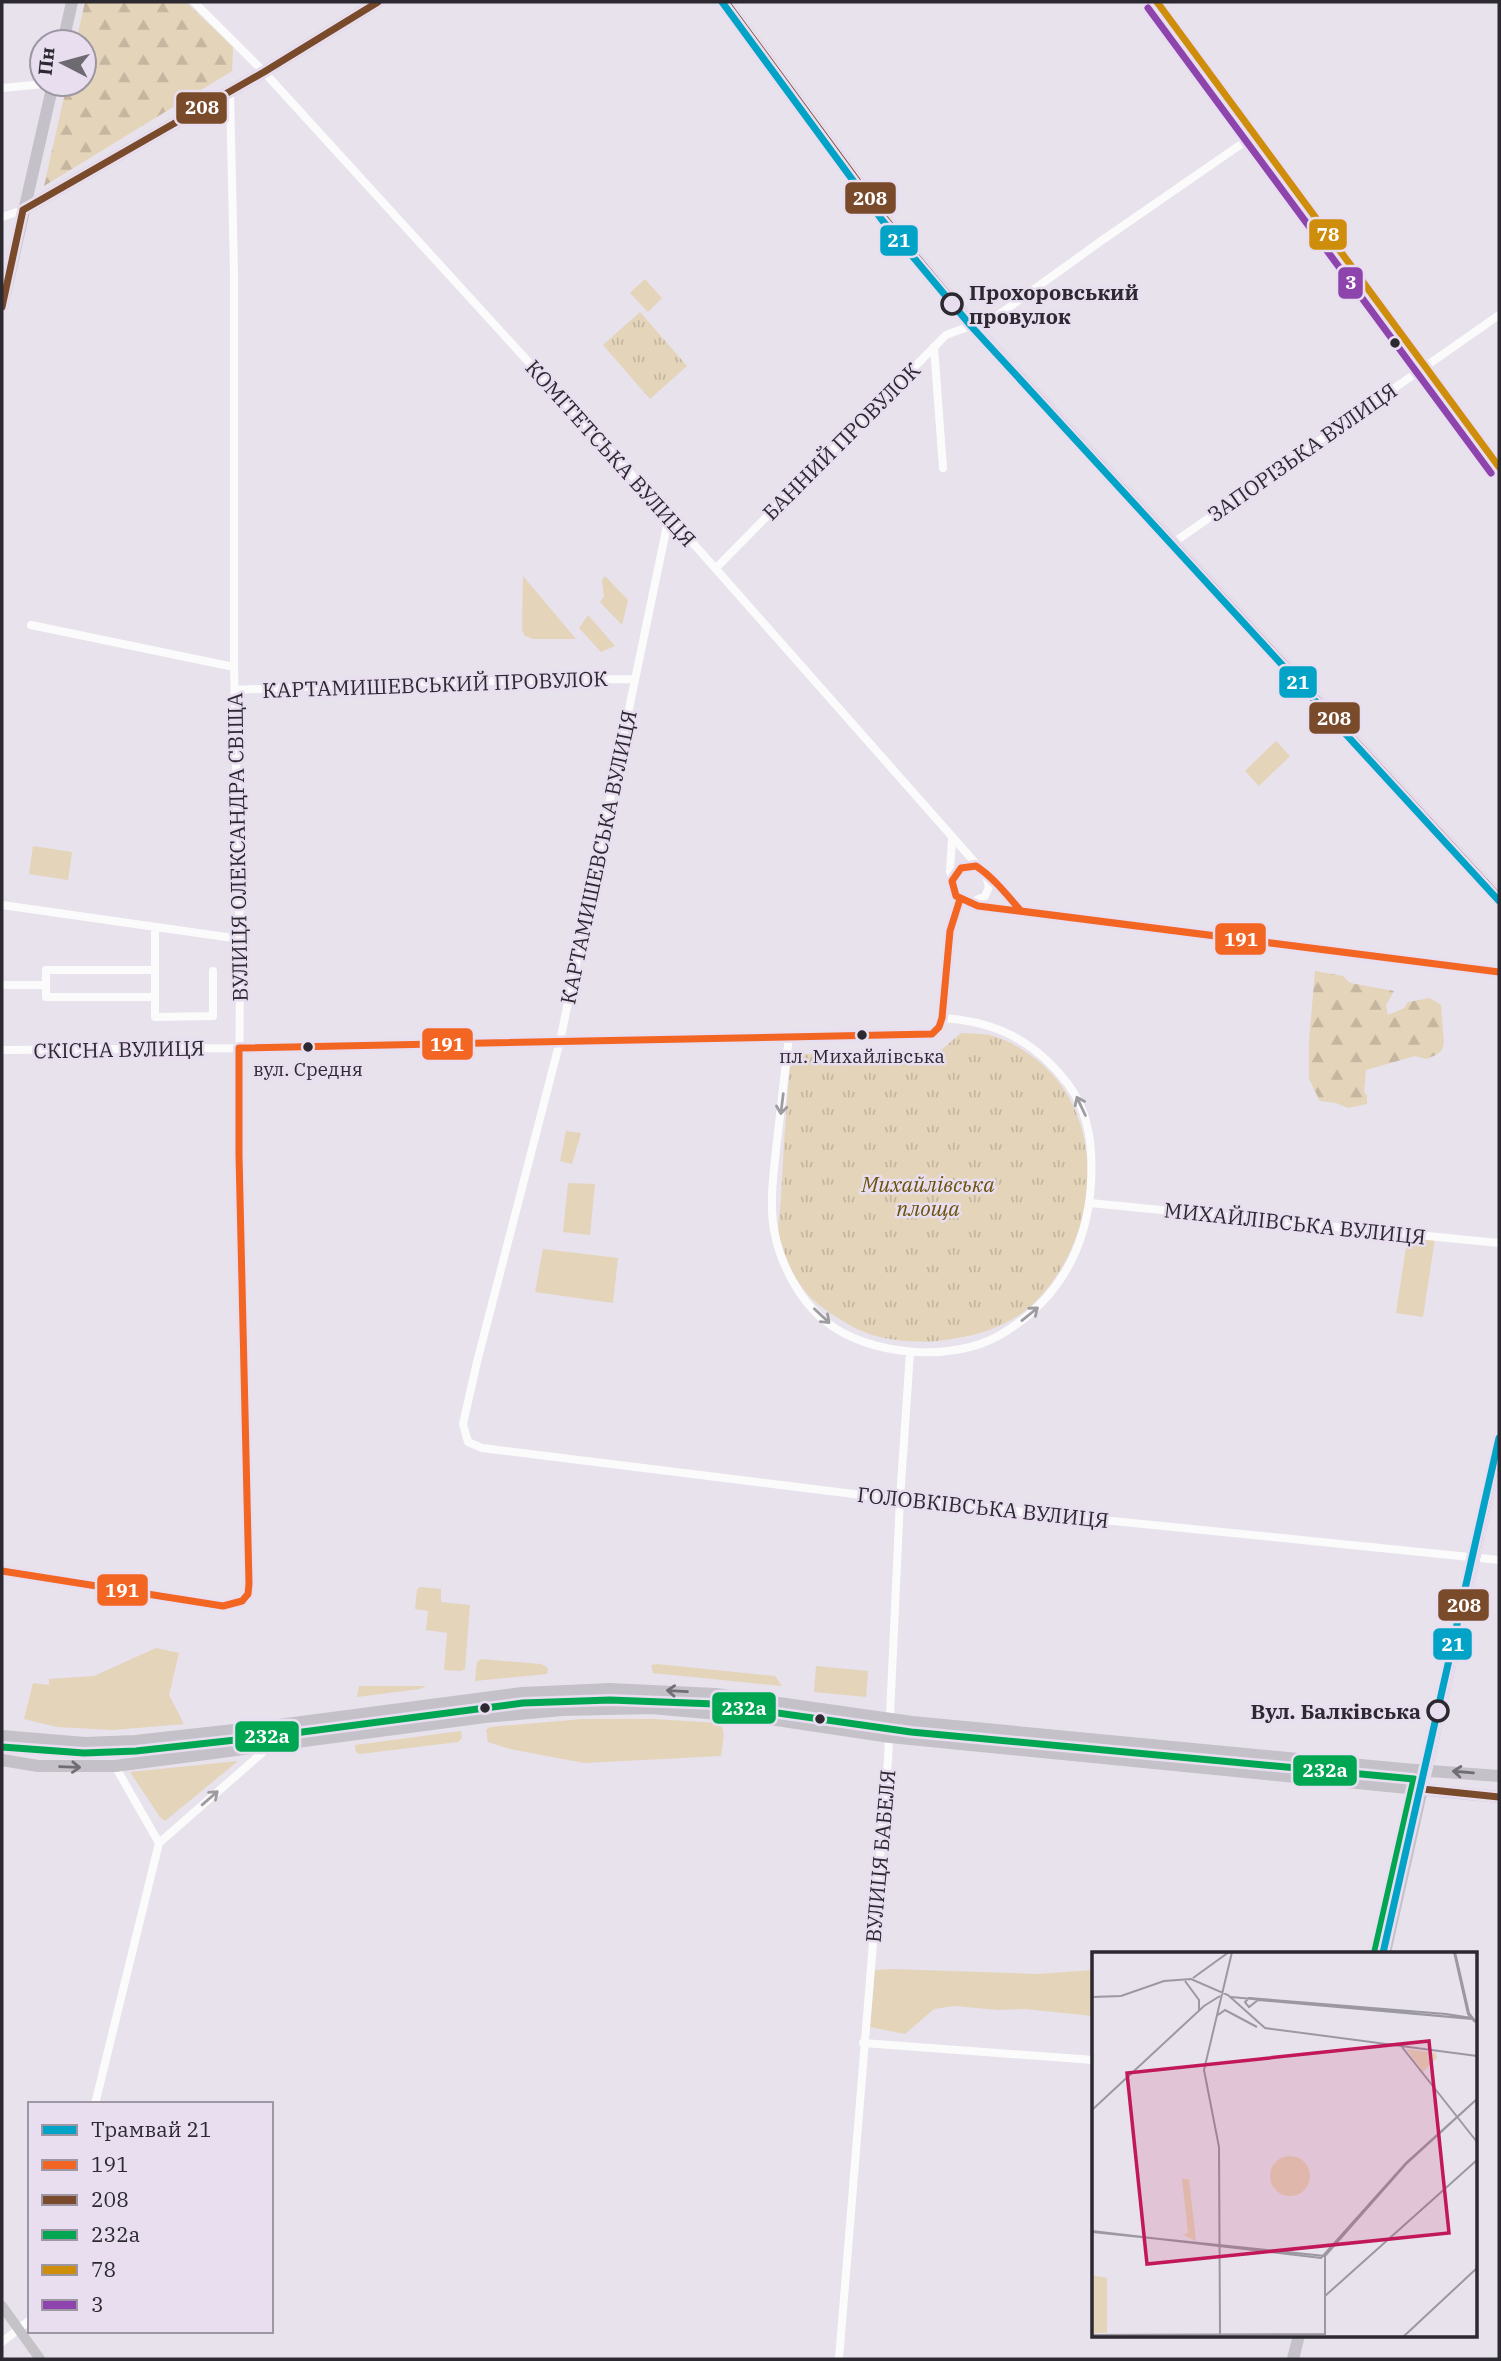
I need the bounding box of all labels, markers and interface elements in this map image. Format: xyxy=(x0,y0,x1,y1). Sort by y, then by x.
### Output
north arrow xyxy=(28,28,98,98)
text: Пн xyxy=(33,46,60,77)
line badge: 208 xyxy=(175,91,228,125)
text: 208 xyxy=(185,95,219,119)
line badge: 208 xyxy=(844,181,897,215)
text: 208 xyxy=(853,186,887,210)
line badge: 78 xyxy=(1308,218,1348,251)
text: 78 xyxy=(1317,222,1339,246)
line badge: 21 xyxy=(879,224,919,257)
text: 21 xyxy=(888,228,910,252)
line badge: 3 xyxy=(1337,266,1364,300)
text: 3 xyxy=(1345,270,1357,294)
place label: Прохоровський провулок xyxy=(969,278,1139,330)
marker: Прохоровський провулок xyxy=(941,293,963,315)
unlabelled marker xyxy=(1388,336,1402,350)
street label: КОМІТЕТСЬКА ВУЛИЦЯ xyxy=(519,354,703,552)
street label: БАННИЙ ПРОВУЛОК xyxy=(756,356,926,526)
street label: ЗАПОРІЗЬКА ВУЛИЦЯ xyxy=(1202,376,1402,528)
street label: КАРТАМИШЕВСЬКИЙ ПРОВУЛОК xyxy=(262,664,609,704)
line badge: 21 xyxy=(1278,665,1318,699)
text: 21 xyxy=(1287,670,1309,694)
street label: ВУЛИЦЯ ОЛЕКСАНДРА СВІЩА xyxy=(220,692,254,1002)
line badge: 208 xyxy=(1308,701,1361,735)
text: 208 xyxy=(1317,706,1351,730)
street label: КАРТАМИШЕВСЬКА ВУЛИЦЯ xyxy=(553,707,643,1007)
line badge: 191 xyxy=(1214,922,1267,956)
text: 191 xyxy=(1224,927,1258,951)
line badge: 191 xyxy=(421,1027,474,1061)
marker: пл. Михайлiвська xyxy=(855,1028,869,1042)
text: 191 xyxy=(430,1032,464,1056)
street label: CКІСНА ВУЛИЦЯ xyxy=(33,1034,205,1064)
marker: вул. Средня xyxy=(301,1040,315,1054)
place label: пл. Михайлiвська xyxy=(779,1044,945,1068)
place label: вул. Средня xyxy=(253,1057,363,1081)
one-way arrow xyxy=(775,1092,788,1114)
one-way arrow xyxy=(1074,1096,1087,1117)
park label: Михайлівська площа xyxy=(860,1170,995,1222)
street label: МИХАЙЛІВСЬКА ВУЛИЦЯ xyxy=(1163,1195,1427,1251)
one-way arrow xyxy=(1021,1306,1039,1321)
one-way arrow xyxy=(813,1308,831,1324)
street label: ГОЛОВКІВСЬКА ВУЛИЦЯ xyxy=(856,1480,1110,1534)
line badge: 191 xyxy=(96,1573,149,1607)
text: 191 xyxy=(105,1578,139,1602)
line badge: 208 xyxy=(1437,1588,1490,1622)
text: 208 xyxy=(1447,1593,1481,1617)
line badge: 21 xyxy=(1432,1627,1473,1661)
text: 21 xyxy=(1442,1632,1464,1656)
one-way arrow xyxy=(667,1684,689,1697)
line badge: 232а xyxy=(711,1691,777,1725)
text: 232а xyxy=(721,1696,767,1720)
place label: Вул. Балківська xyxy=(1251,1697,1421,1725)
marker: Вул. Балківська xyxy=(1427,1700,1449,1722)
unlabelled marker xyxy=(478,1701,492,1715)
unlabelled marker xyxy=(813,1712,827,1726)
line badge: 232а xyxy=(234,1720,300,1753)
text: 232а xyxy=(244,1724,290,1748)
line badge: 232а xyxy=(1292,1754,1358,1787)
text: 232а xyxy=(1302,1758,1348,1782)
one-way arrow xyxy=(58,1760,81,1773)
one-way arrow xyxy=(1452,1765,1475,1778)
street label: ВУЛИЦЯ БАБЕЛЯ xyxy=(858,1768,902,1944)
one-way arrow xyxy=(201,1790,219,1806)
inset map xyxy=(1092,1952,1476,2336)
legend xyxy=(28,2102,273,2333)
text: Трамвай 21 xyxy=(91,2115,212,2143)
text: 191 xyxy=(91,2150,129,2178)
text: 208 xyxy=(91,2185,129,2213)
text: 232а xyxy=(91,2220,140,2248)
text: 78 xyxy=(91,2255,116,2283)
text: 3 xyxy=(91,2290,104,2318)

